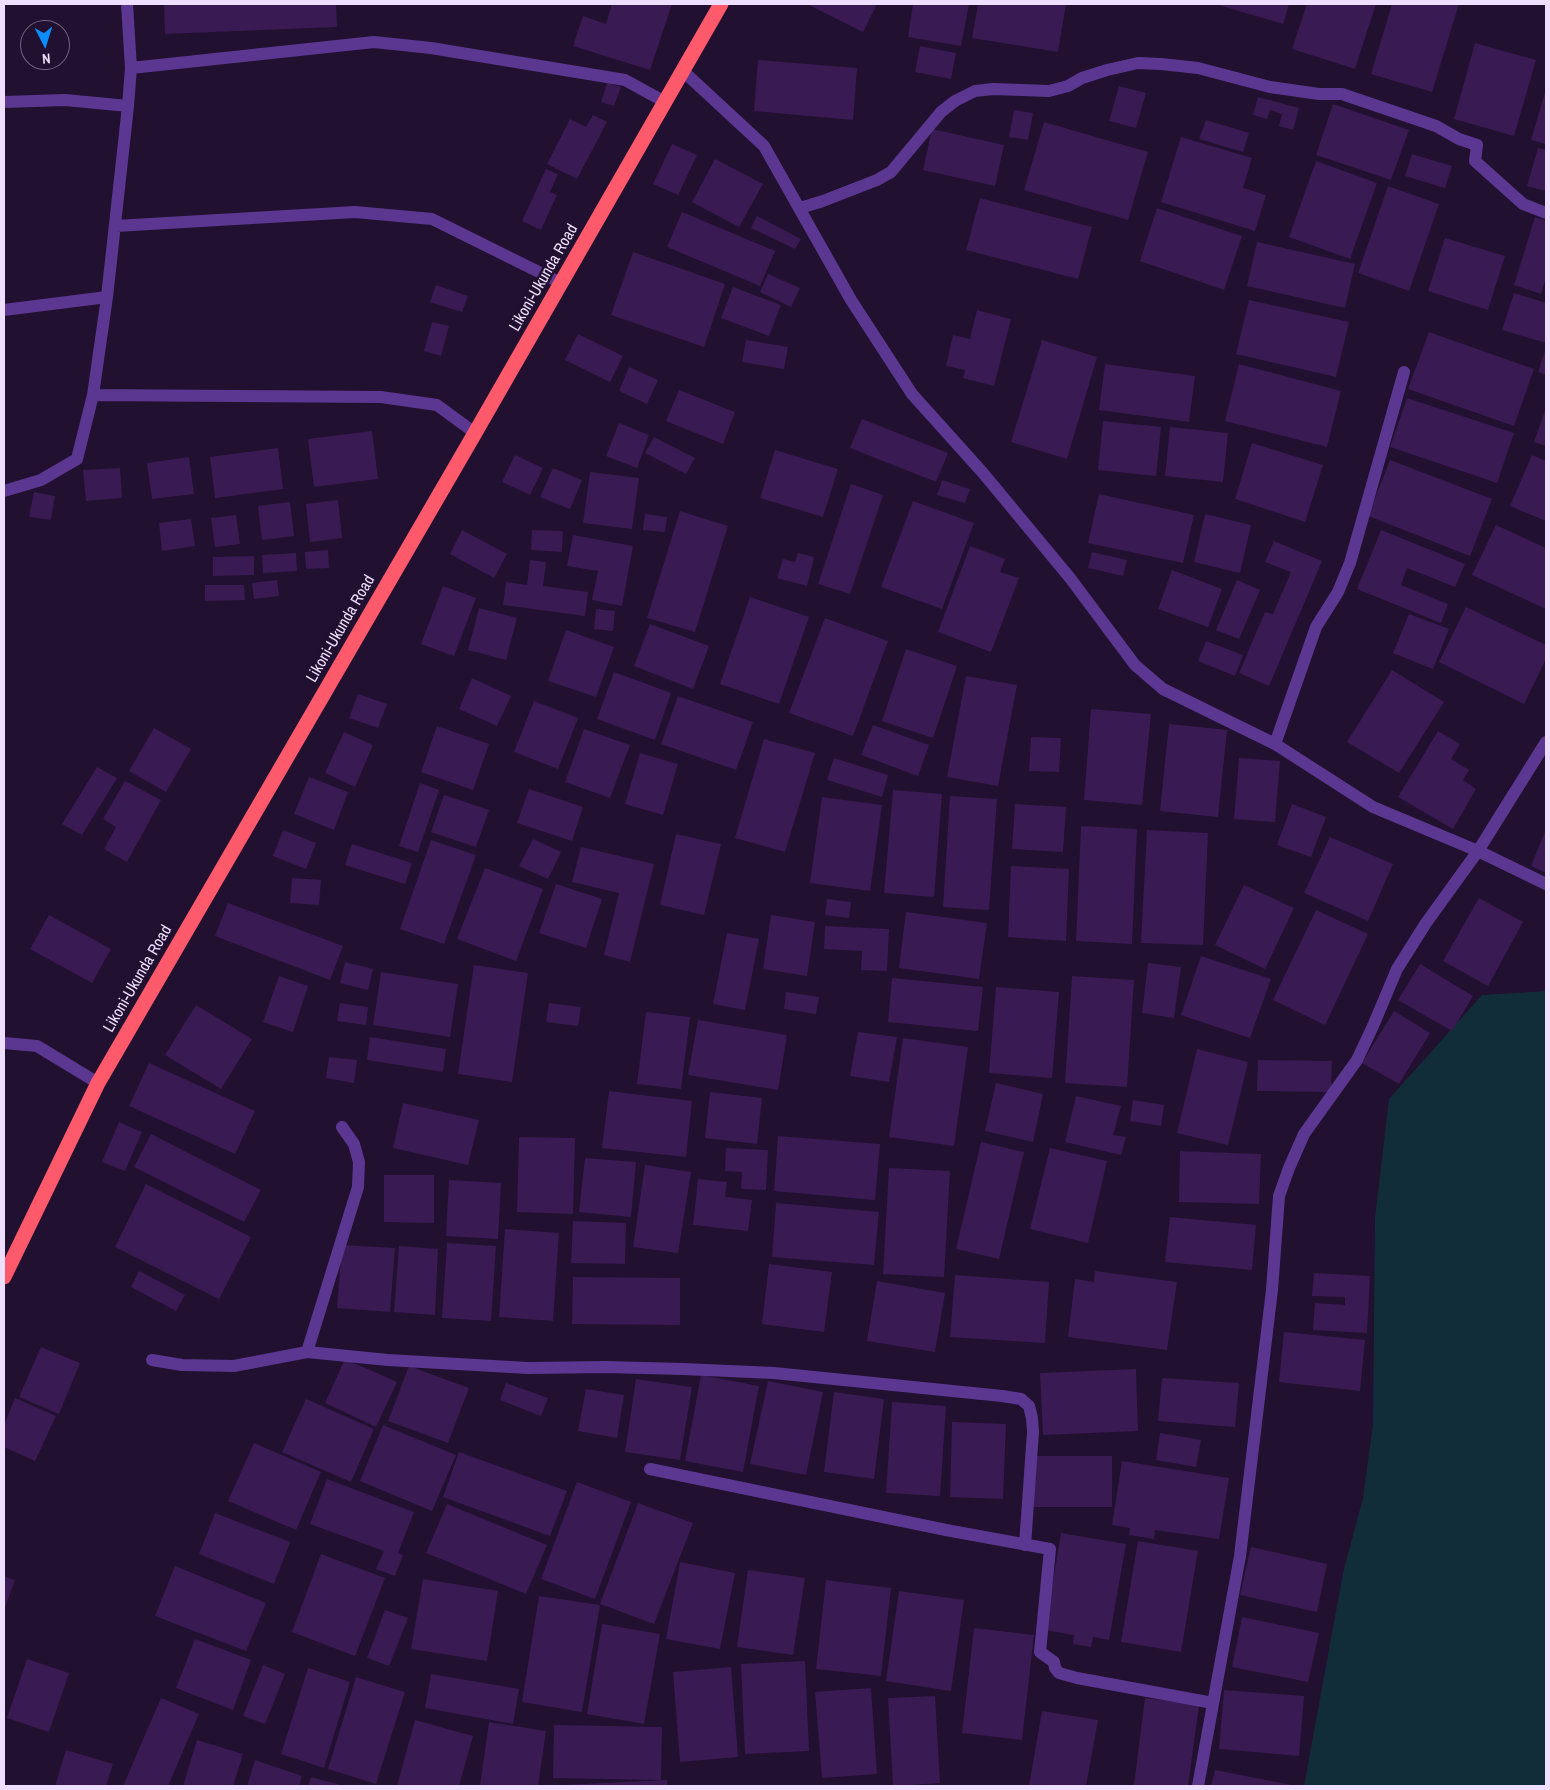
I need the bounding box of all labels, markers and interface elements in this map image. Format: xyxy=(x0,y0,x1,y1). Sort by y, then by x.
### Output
north arrow xyxy=(20,20,70,70)
text: N xyxy=(41,50,51,68)
street label: Likoni-Ukunda Road xyxy=(506,221,582,335)
street label: Likoni-Ukunda Road xyxy=(303,572,379,686)
street label: Likoni-Ukunda Road xyxy=(100,922,176,1036)

